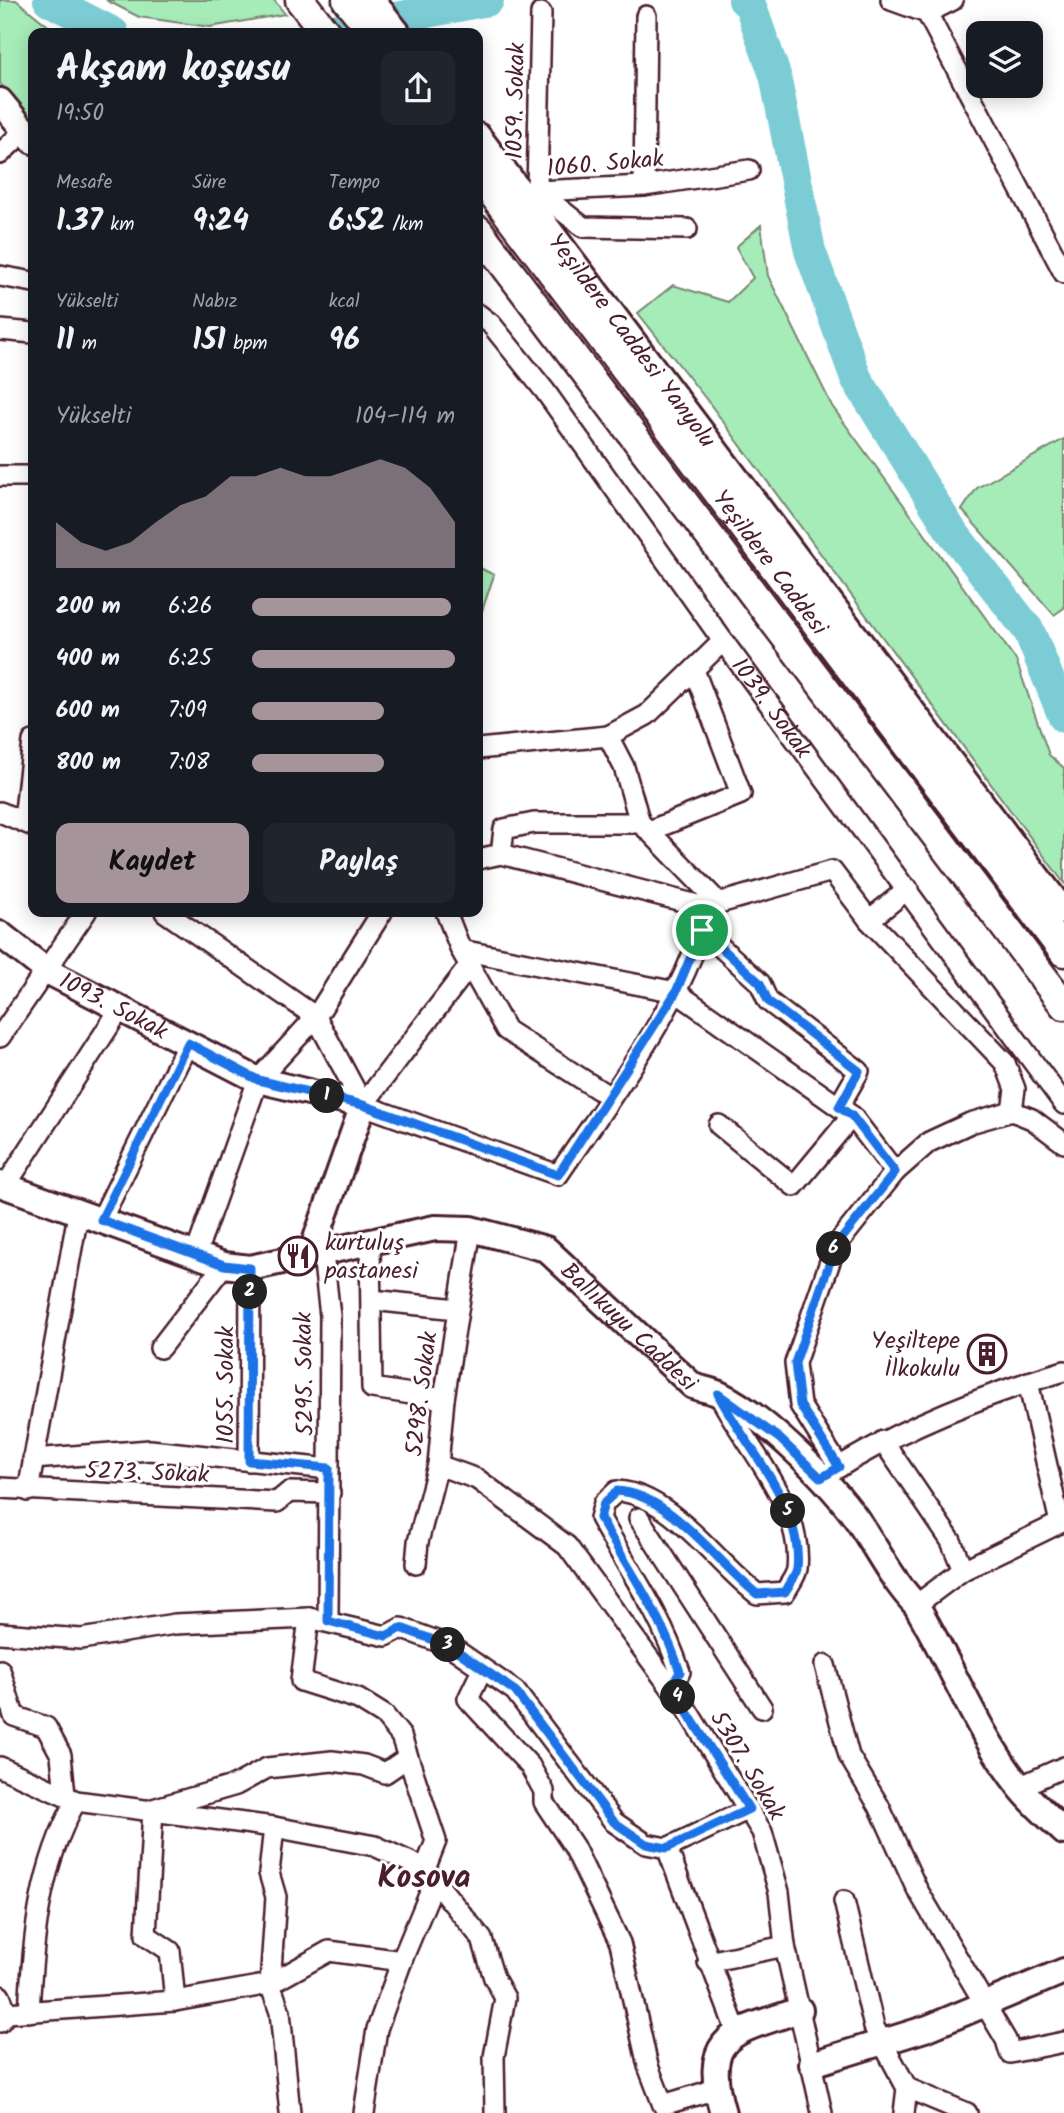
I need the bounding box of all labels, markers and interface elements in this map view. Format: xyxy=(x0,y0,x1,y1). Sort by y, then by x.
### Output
map controls xyxy=(966,21,1043,98)
button: layers xyxy=(966,21,1043,98)
text: Akşam koşusu xyxy=(56,40,290,100)
street label: 1059. Sokak xyxy=(496,42,537,160)
button: share xyxy=(381,51,455,125)
text: 19:50 xyxy=(56,96,104,132)
street label: 1060. Sokak xyxy=(545,140,666,189)
text: Mesafe xyxy=(56,168,112,198)
text: Süre xyxy=(192,168,226,198)
text: Tempo xyxy=(329,168,380,198)
text: 1.37 xyxy=(56,198,103,246)
text: 9:24 xyxy=(192,198,249,246)
text: 6:52 xyxy=(329,198,385,246)
text: km xyxy=(103,210,134,240)
text: /km xyxy=(385,210,423,240)
street label: Yeşildere Caddesi Yanyolu xyxy=(537,225,726,458)
text: Yükselti xyxy=(56,287,118,317)
text: Nabız xyxy=(192,287,237,317)
text: kcal xyxy=(329,287,360,317)
text: 11 xyxy=(56,317,74,365)
text: 151 xyxy=(192,317,226,365)
text: 96 xyxy=(329,317,360,365)
text: m xyxy=(74,329,97,359)
text: bpm xyxy=(226,329,267,359)
text: Yükselti xyxy=(56,399,131,435)
text: 104–114 m xyxy=(355,399,455,435)
street label: Yeşildere Caddesi xyxy=(701,482,838,645)
text: 200 m xyxy=(56,589,121,625)
text: 6:26 xyxy=(168,589,213,625)
text: 400 m xyxy=(56,641,120,677)
text: 6:25 xyxy=(168,641,212,677)
street label: 1039. Sokak xyxy=(720,649,822,768)
text: 600 m xyxy=(56,693,120,729)
text: 7:09 xyxy=(168,693,207,729)
text: 800 m xyxy=(56,745,121,781)
text: 7:08 xyxy=(168,745,210,781)
button: Kaydet xyxy=(56,823,249,903)
button: Paylaş xyxy=(263,823,455,903)
pin xyxy=(672,900,732,960)
icon: arrive xyxy=(683,911,721,949)
street label: 1093. Sokak xyxy=(52,962,175,1052)
pin: 1 xyxy=(310,1078,344,1114)
text: 1 xyxy=(324,1080,329,1110)
place label: kurtuluş pastanesi xyxy=(324,1224,419,1291)
pin: 6 xyxy=(816,1232,852,1266)
text: 6 xyxy=(828,1233,839,1263)
restaurant icon: kurtuluş pastanesi xyxy=(277,1235,319,1277)
street label: Ballıkuyu Caddesi xyxy=(550,1253,707,1403)
pin: 2 xyxy=(232,1274,268,1310)
text: 2 xyxy=(244,1276,255,1306)
street label: 5295. Sokak xyxy=(285,1311,326,1436)
place label: Yeşiltepe İlkokulu xyxy=(871,1322,960,1389)
street label: 1055. Sokak xyxy=(207,1325,246,1444)
street label: 5298. Sokak xyxy=(395,1329,450,1459)
building icon: Yeşiltepe İlkokulu xyxy=(966,1333,1008,1375)
street label: 5273. Sokak xyxy=(84,1452,210,1495)
pin: 5 xyxy=(770,1494,806,1528)
text: 5 xyxy=(783,1495,792,1525)
pin: 3 xyxy=(430,1628,466,1662)
text: 3 xyxy=(442,1629,453,1659)
pin: 4 xyxy=(660,1680,696,1714)
text: 4 xyxy=(672,1681,683,1711)
street label: 5307. Sokak xyxy=(698,1703,795,1829)
district label: Kosova xyxy=(377,1853,471,1904)

